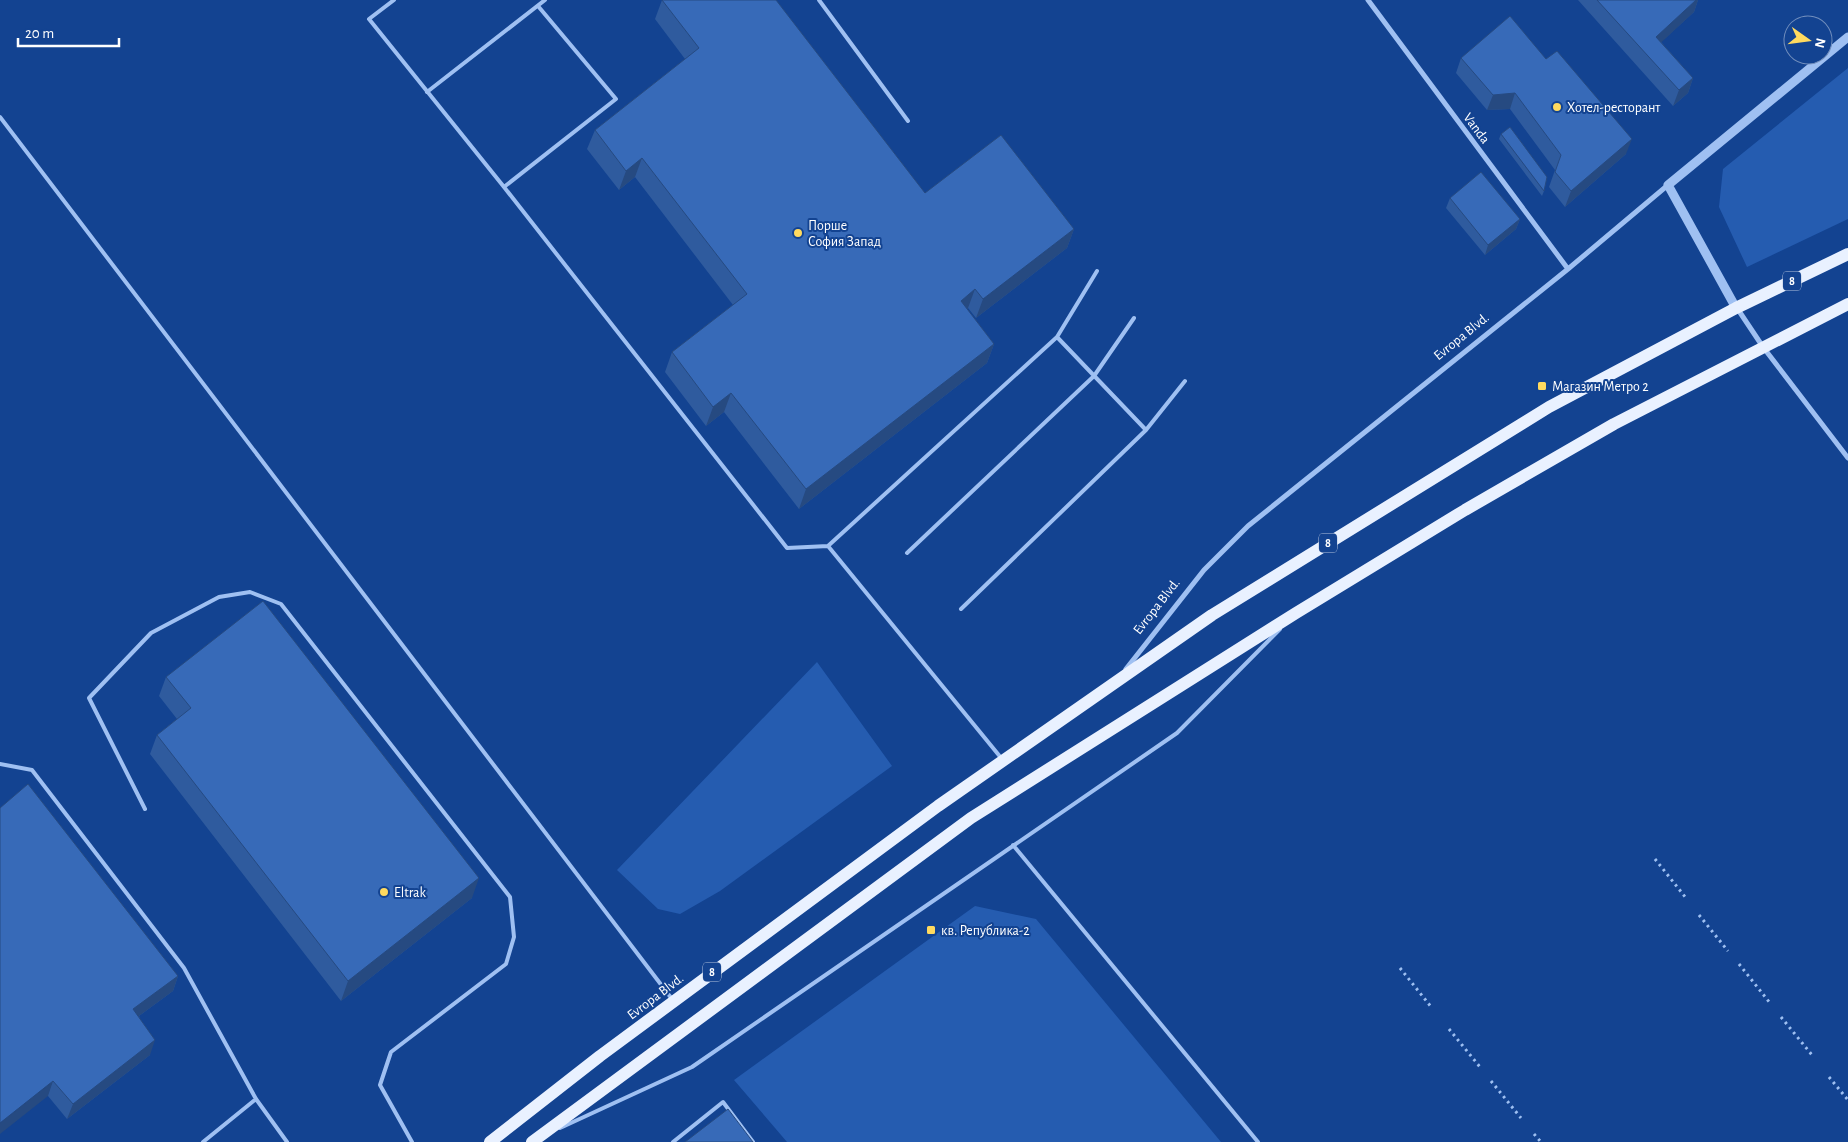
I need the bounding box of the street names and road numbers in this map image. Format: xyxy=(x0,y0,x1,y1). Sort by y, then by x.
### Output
street label: Vanda xyxy=(1460,111,1492,147)
road number: 8 xyxy=(1783,272,1801,290)
street label: Evropa Blvd. xyxy=(1431,310,1492,363)
road number: 8 xyxy=(1319,534,1337,552)
street label: Evropa Blvd. xyxy=(1131,576,1183,637)
road number: 8 xyxy=(703,962,721,982)
street label: Evropa Blvd. xyxy=(625,971,686,1022)

